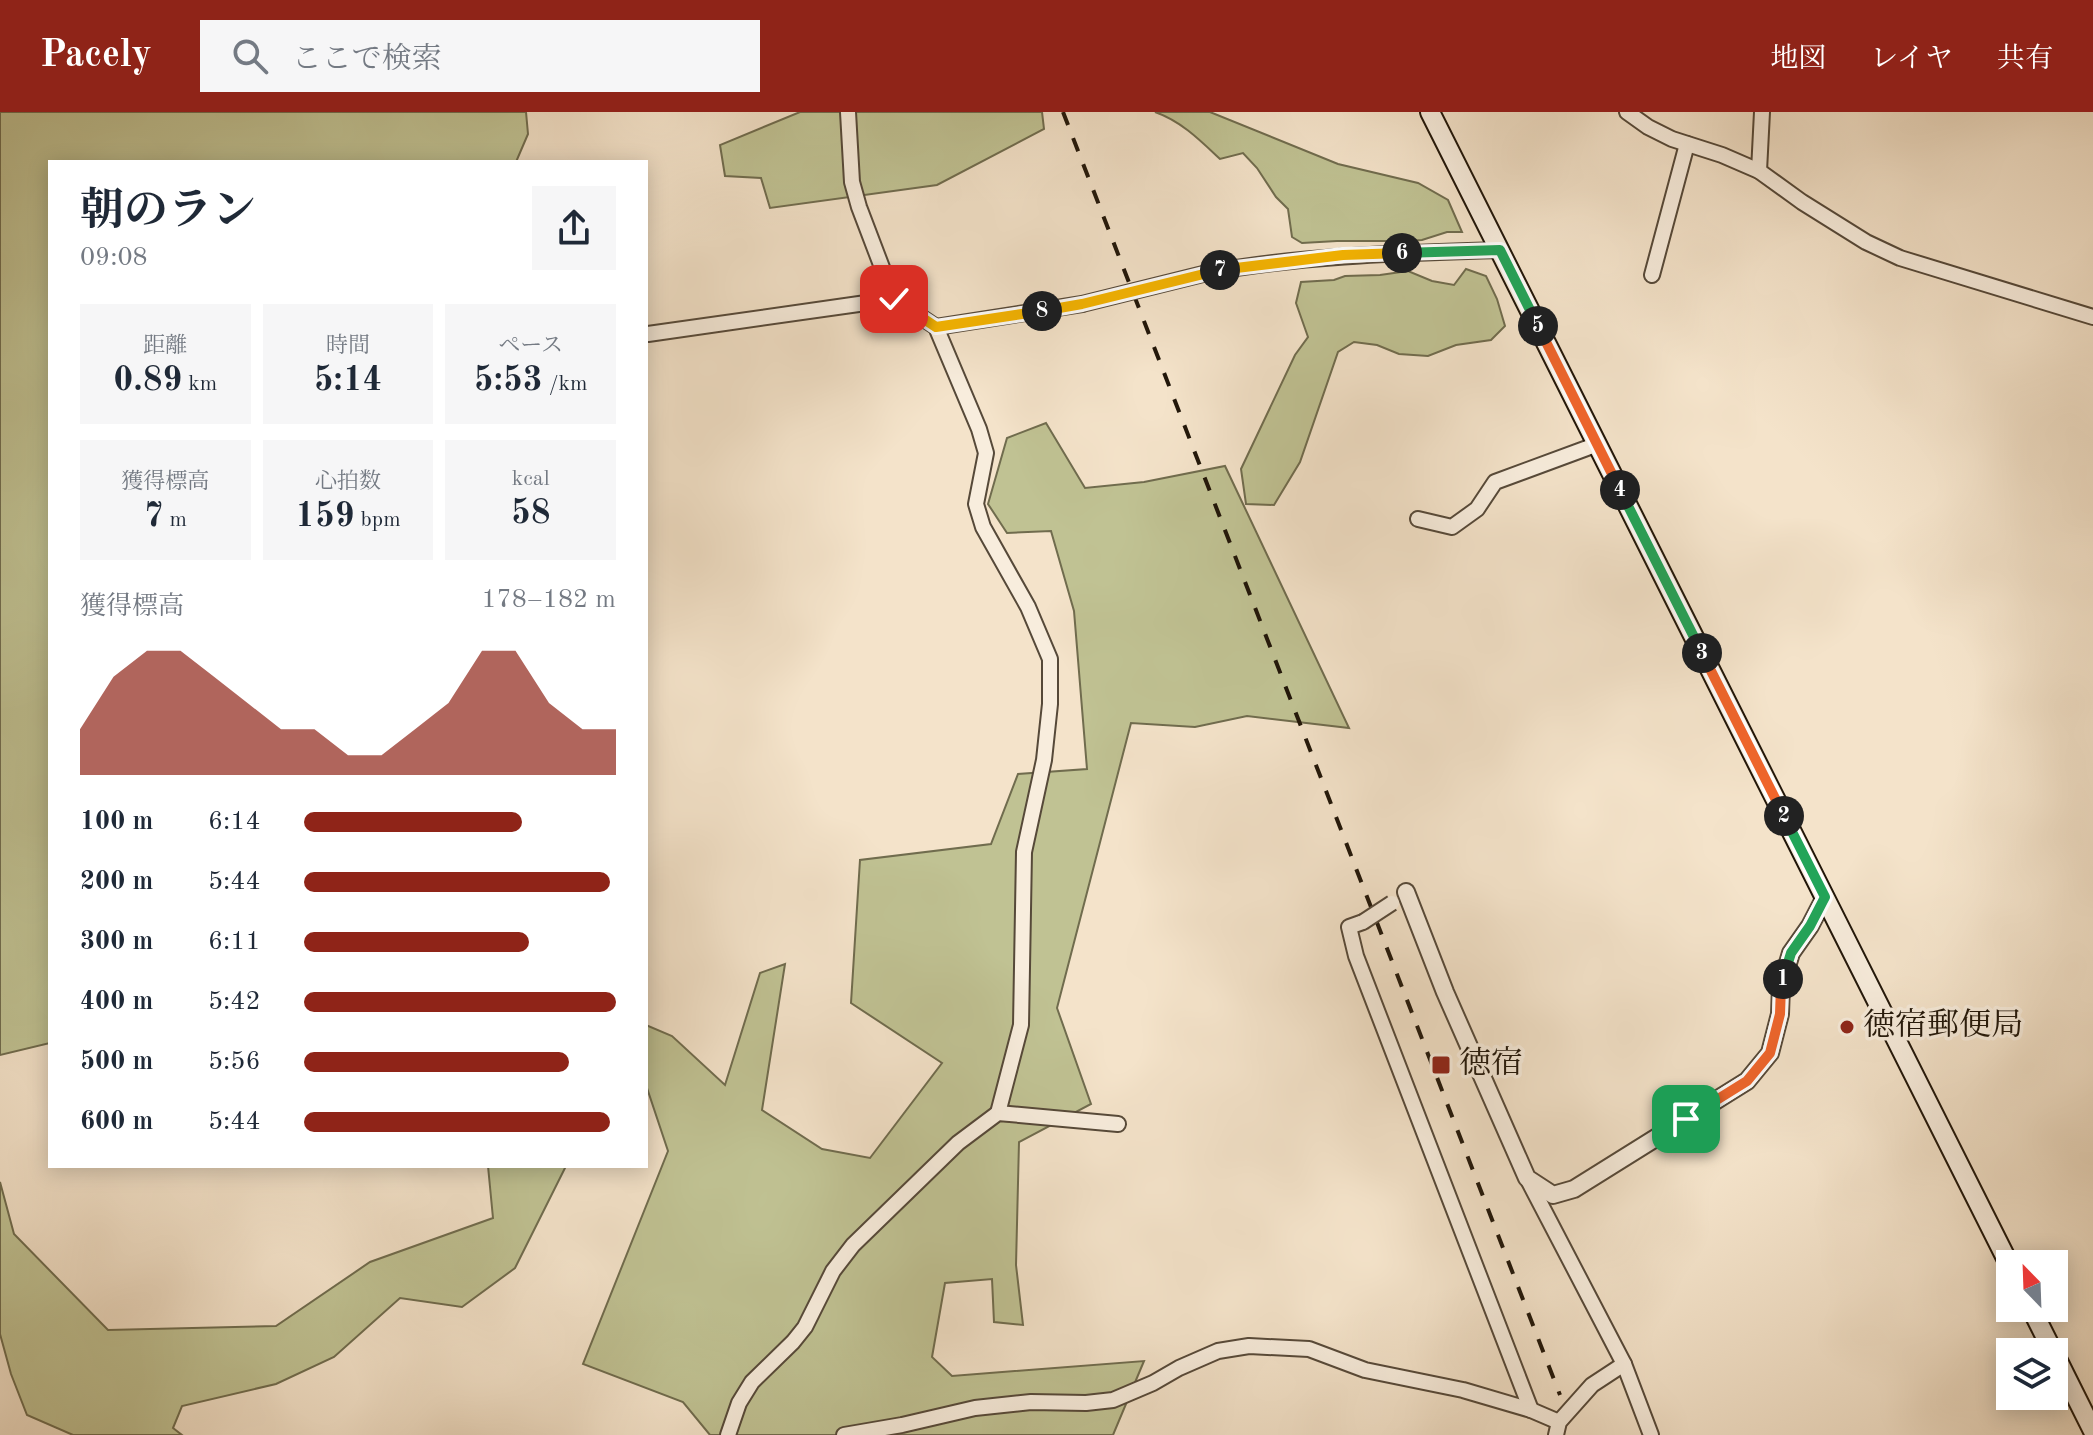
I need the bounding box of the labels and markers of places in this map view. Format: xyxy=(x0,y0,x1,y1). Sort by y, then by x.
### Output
pin: 6 xyxy=(1382,233,1422,273)
pin: 7 xyxy=(1200,250,1240,290)
pin xyxy=(860,265,928,333)
pin: 8 xyxy=(1022,291,1062,331)
pin: 5 xyxy=(1518,306,1558,346)
pin: 4 xyxy=(1600,470,1640,510)
pin: 3 xyxy=(1682,633,1722,673)
pin: 2 xyxy=(1764,796,1804,836)
pin: 1 xyxy=(1763,959,1803,999)
place label: 徳宿郵便局 xyxy=(1863,1007,2023,1043)
marker: 徳宿郵便局 xyxy=(1838,1018,1856,1036)
place label: 徳宿 xyxy=(1459,1045,1523,1081)
marker: 徳宿 xyxy=(1430,1054,1452,1076)
pin xyxy=(1652,1085,1720,1153)

